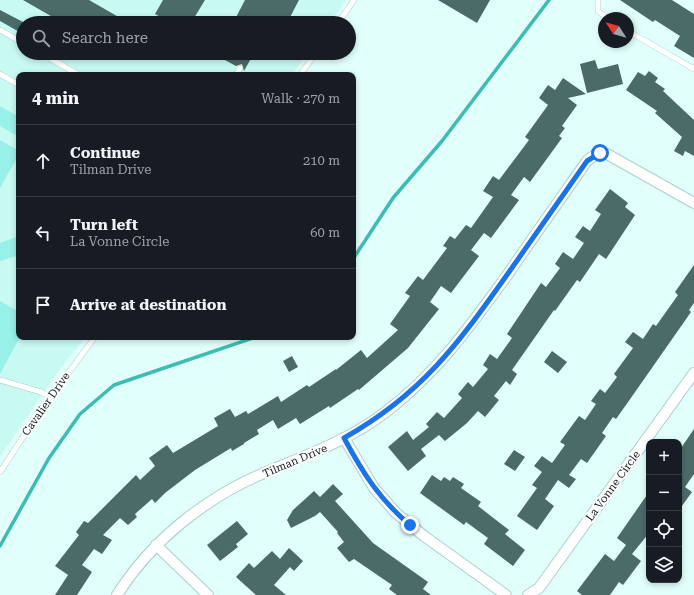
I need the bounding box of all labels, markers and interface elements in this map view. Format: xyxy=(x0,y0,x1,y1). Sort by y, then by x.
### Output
north arrow xyxy=(598,12,634,48)
search box xyxy=(16,16,356,60)
icon: search xyxy=(30,27,52,49)
text: Search here xyxy=(62,29,148,47)
text: 4 min xyxy=(32,88,79,108)
text: Walk · 270 m xyxy=(261,91,340,106)
text: Continue xyxy=(70,144,140,162)
route start xyxy=(591,144,609,162)
icon: ahead xyxy=(32,150,54,172)
text: 210 m xyxy=(303,153,340,168)
text: Tilman Drive xyxy=(70,162,151,177)
text: Turn left xyxy=(70,216,138,234)
icon: left xyxy=(32,222,54,244)
text: 60 m xyxy=(310,225,340,240)
text: La Vonne Circle xyxy=(70,234,169,249)
icon: arrive xyxy=(32,294,54,316)
text: Arrive at destination xyxy=(70,296,226,314)
street label: Cavalier Drive xyxy=(19,370,73,438)
map controls xyxy=(646,439,682,583)
button: + xyxy=(646,439,682,475)
street label: Tilman Drive xyxy=(261,442,329,480)
street label: La Vonne Circle xyxy=(583,448,643,524)
button: − xyxy=(646,475,682,511)
button: locate xyxy=(646,511,682,547)
route end xyxy=(401,516,419,534)
button: layers xyxy=(646,547,682,583)

